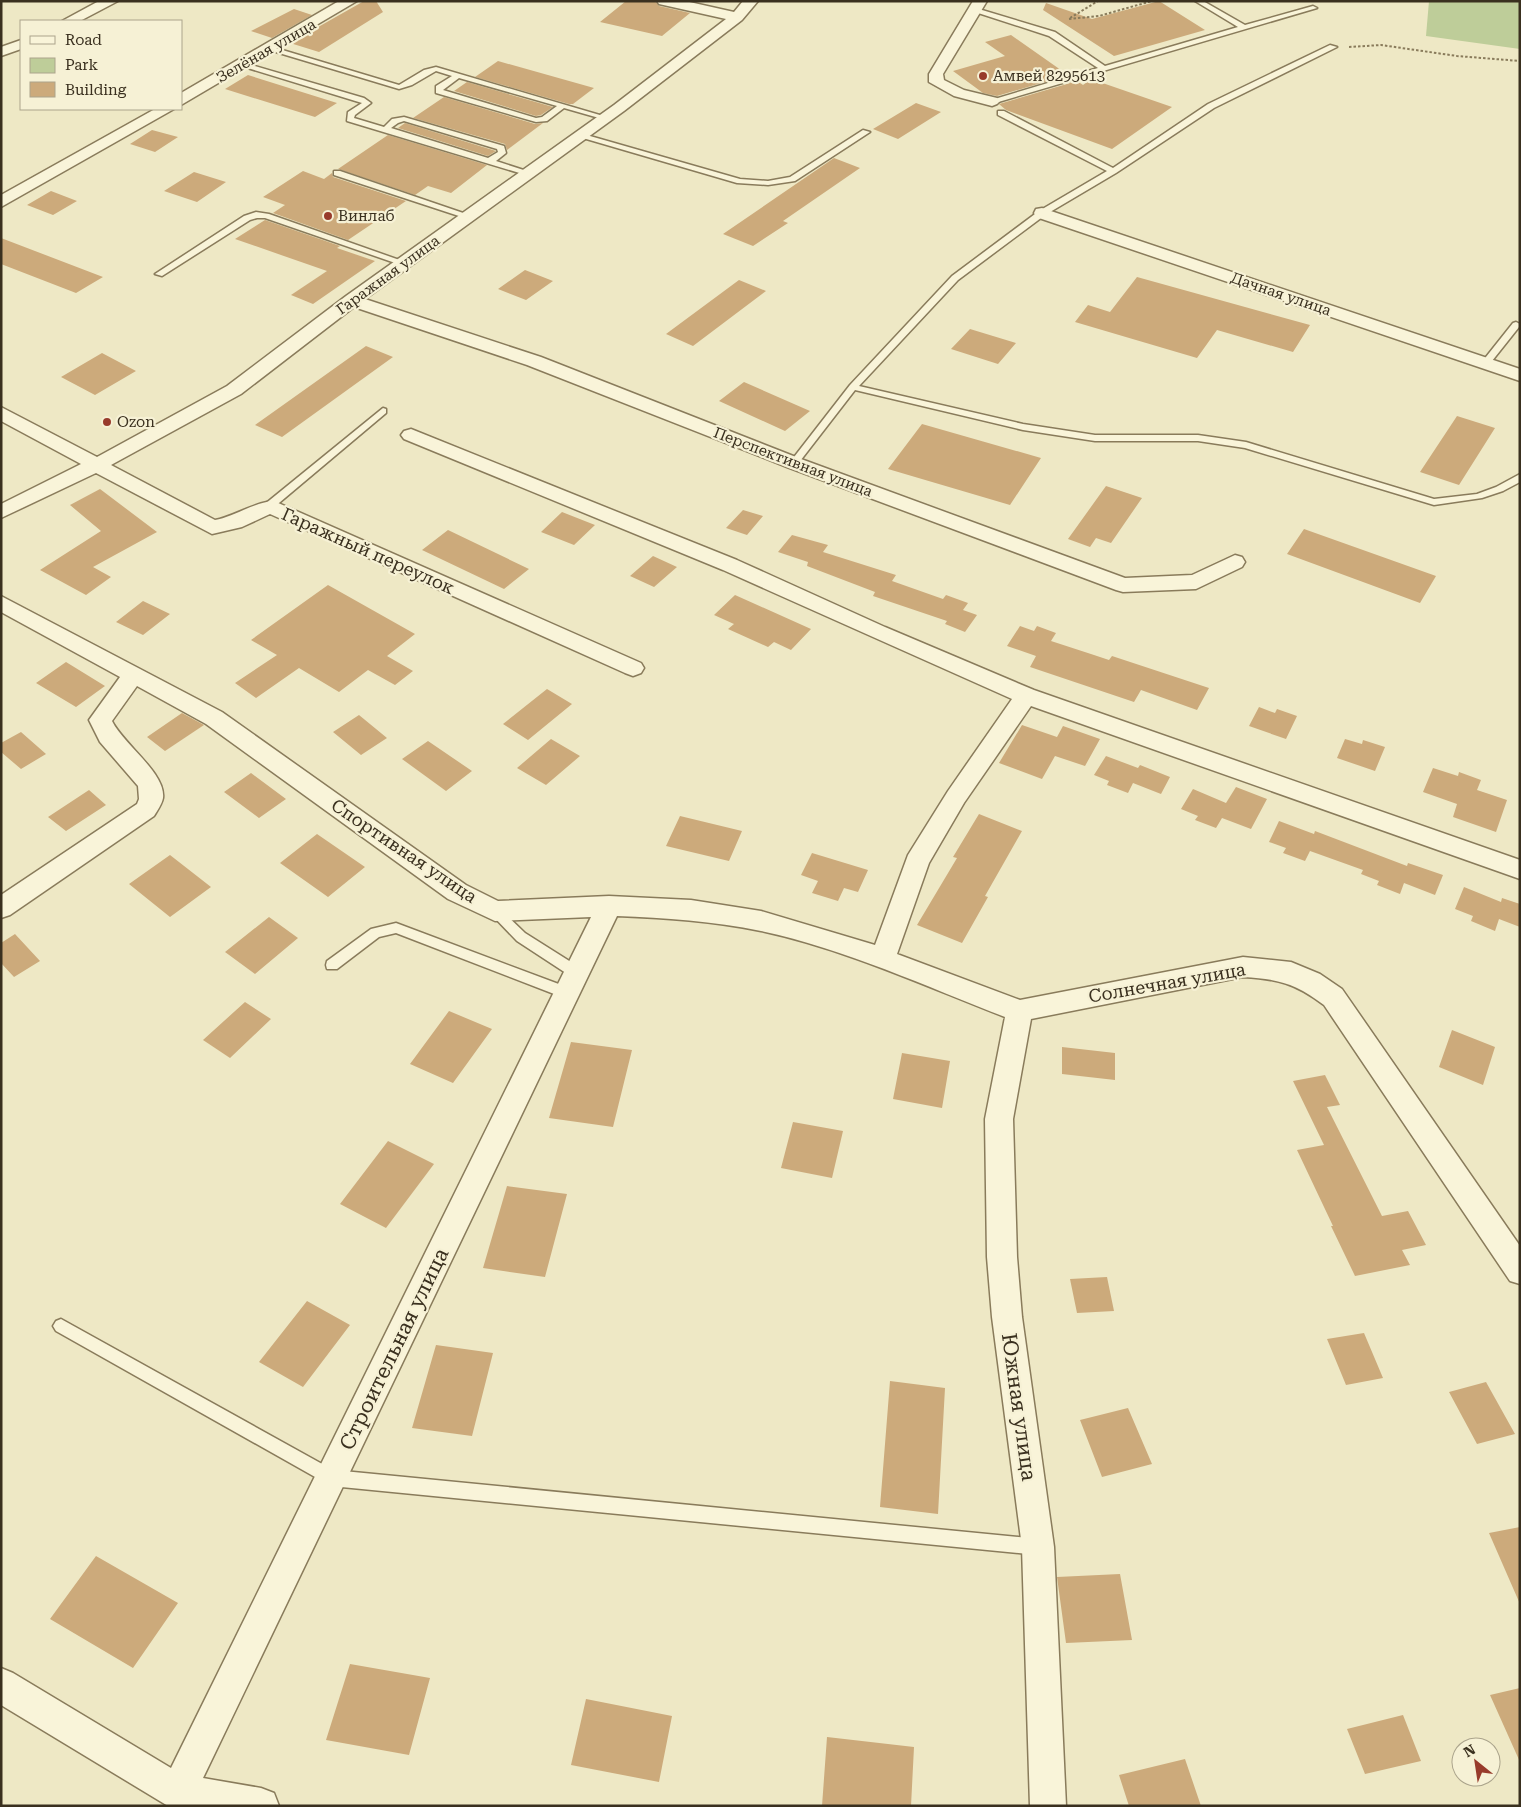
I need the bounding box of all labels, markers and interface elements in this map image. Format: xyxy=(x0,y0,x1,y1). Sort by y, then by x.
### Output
street label: Зелёная улица xyxy=(213,15,319,87)
legend xyxy=(20,20,182,110)
text: Road xyxy=(65,31,102,49)
text: Park xyxy=(65,56,99,74)
place label: Амвей 8295613 xyxy=(993,67,1105,85)
marker: Амвей 8295613 xyxy=(977,70,989,82)
text: Building xyxy=(65,81,127,99)
place label: Винлаб xyxy=(338,207,395,225)
marker: Винлаб xyxy=(322,210,334,222)
street label: Гаражная улица xyxy=(333,231,443,319)
street label: Дачная улица xyxy=(1228,268,1334,320)
place label: Ozon xyxy=(117,413,155,431)
marker: Ozon xyxy=(101,416,113,428)
street label: Перспективная улица xyxy=(711,423,875,501)
street label: Гаражный переулок xyxy=(278,503,458,598)
street label: Спортивная улица xyxy=(328,794,481,907)
street label: Солнечная улица xyxy=(1087,958,1247,1007)
street label: Строительная улица xyxy=(335,1244,454,1454)
street label: Южная улица xyxy=(997,1332,1041,1483)
north arrow xyxy=(1451,1737,1501,1787)
text: N xyxy=(1461,1741,1478,1760)

